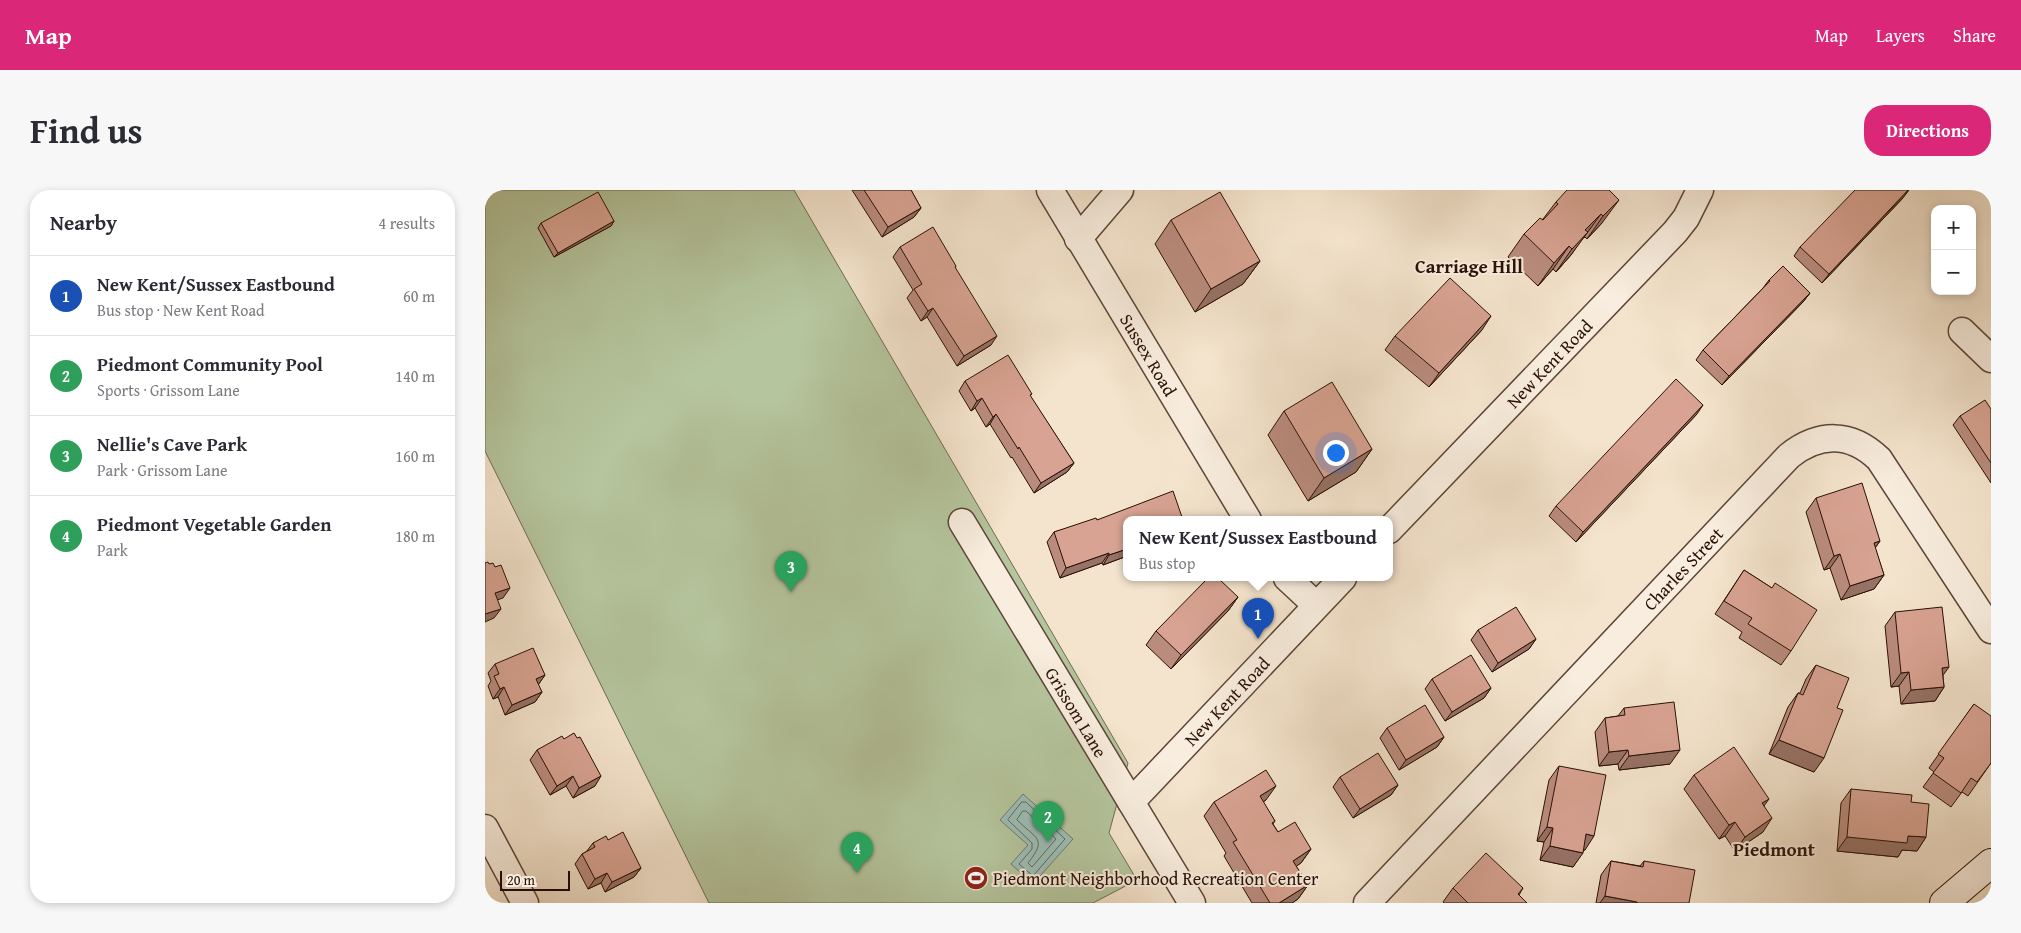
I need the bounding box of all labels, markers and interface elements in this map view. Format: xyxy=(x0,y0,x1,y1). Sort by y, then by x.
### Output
text: Map xyxy=(25,18,72,53)
text: Map xyxy=(1815,22,1848,49)
text: Layers xyxy=(1876,22,1925,49)
text: Share xyxy=(1953,22,1996,49)
text: Find us xyxy=(30,105,143,156)
button: Directions xyxy=(1864,105,1991,156)
map controls xyxy=(1931,205,1976,295)
button: + xyxy=(1931,205,1976,250)
text: Nearby xyxy=(50,207,117,238)
text: 4 results xyxy=(378,211,435,235)
button: − xyxy=(1931,250,1976,295)
district label: Carriage Hill xyxy=(1415,252,1523,280)
text: New Kent/Sussex Eastbound xyxy=(97,270,335,298)
text: 1 xyxy=(62,284,70,308)
text: 60 m xyxy=(403,284,435,308)
text: Bus stop · New Kent Road xyxy=(97,298,265,322)
street label: Sussex Road xyxy=(1114,308,1184,401)
street label: New Kent Road xyxy=(1500,313,1599,414)
text: Piedmont Community Pool xyxy=(97,350,323,378)
text: 2 xyxy=(62,364,70,388)
text: 140 m xyxy=(395,364,435,388)
text: Sports · Grissom Lane xyxy=(97,378,240,402)
text: Nellie's Cave Park xyxy=(97,430,247,458)
your location xyxy=(1323,440,1349,466)
text: 3 xyxy=(62,444,70,468)
text: 160 m xyxy=(395,444,435,468)
text: Park · Grissom Lane xyxy=(97,458,227,482)
text: Piedmont Vegetable Garden xyxy=(97,510,331,538)
popup xyxy=(1123,516,1393,581)
street label: Charles Street xyxy=(1637,520,1729,616)
text: New Kent/Sussex Eastbound xyxy=(1139,523,1377,551)
text: 4 xyxy=(62,524,70,548)
text: 180 m xyxy=(395,524,435,548)
text: Park xyxy=(97,538,128,562)
pin: 3 xyxy=(775,551,807,592)
text: Bus stop xyxy=(1139,551,1195,575)
pin: 1 xyxy=(1242,598,1274,639)
street label: New Kent Road xyxy=(1177,650,1276,752)
street label: Grissom Lane xyxy=(1039,662,1114,762)
pin: 2 xyxy=(1032,801,1064,842)
pin: 4 xyxy=(841,832,873,873)
district label: Piedmont xyxy=(1733,835,1816,863)
sports icon: Piedmont Neighborhood Recreation Center xyxy=(963,865,989,891)
place label: Piedmont Neighborhood Recreation Center xyxy=(993,865,1319,892)
scale bar xyxy=(500,868,570,891)
text: 20 m xyxy=(507,870,535,890)

